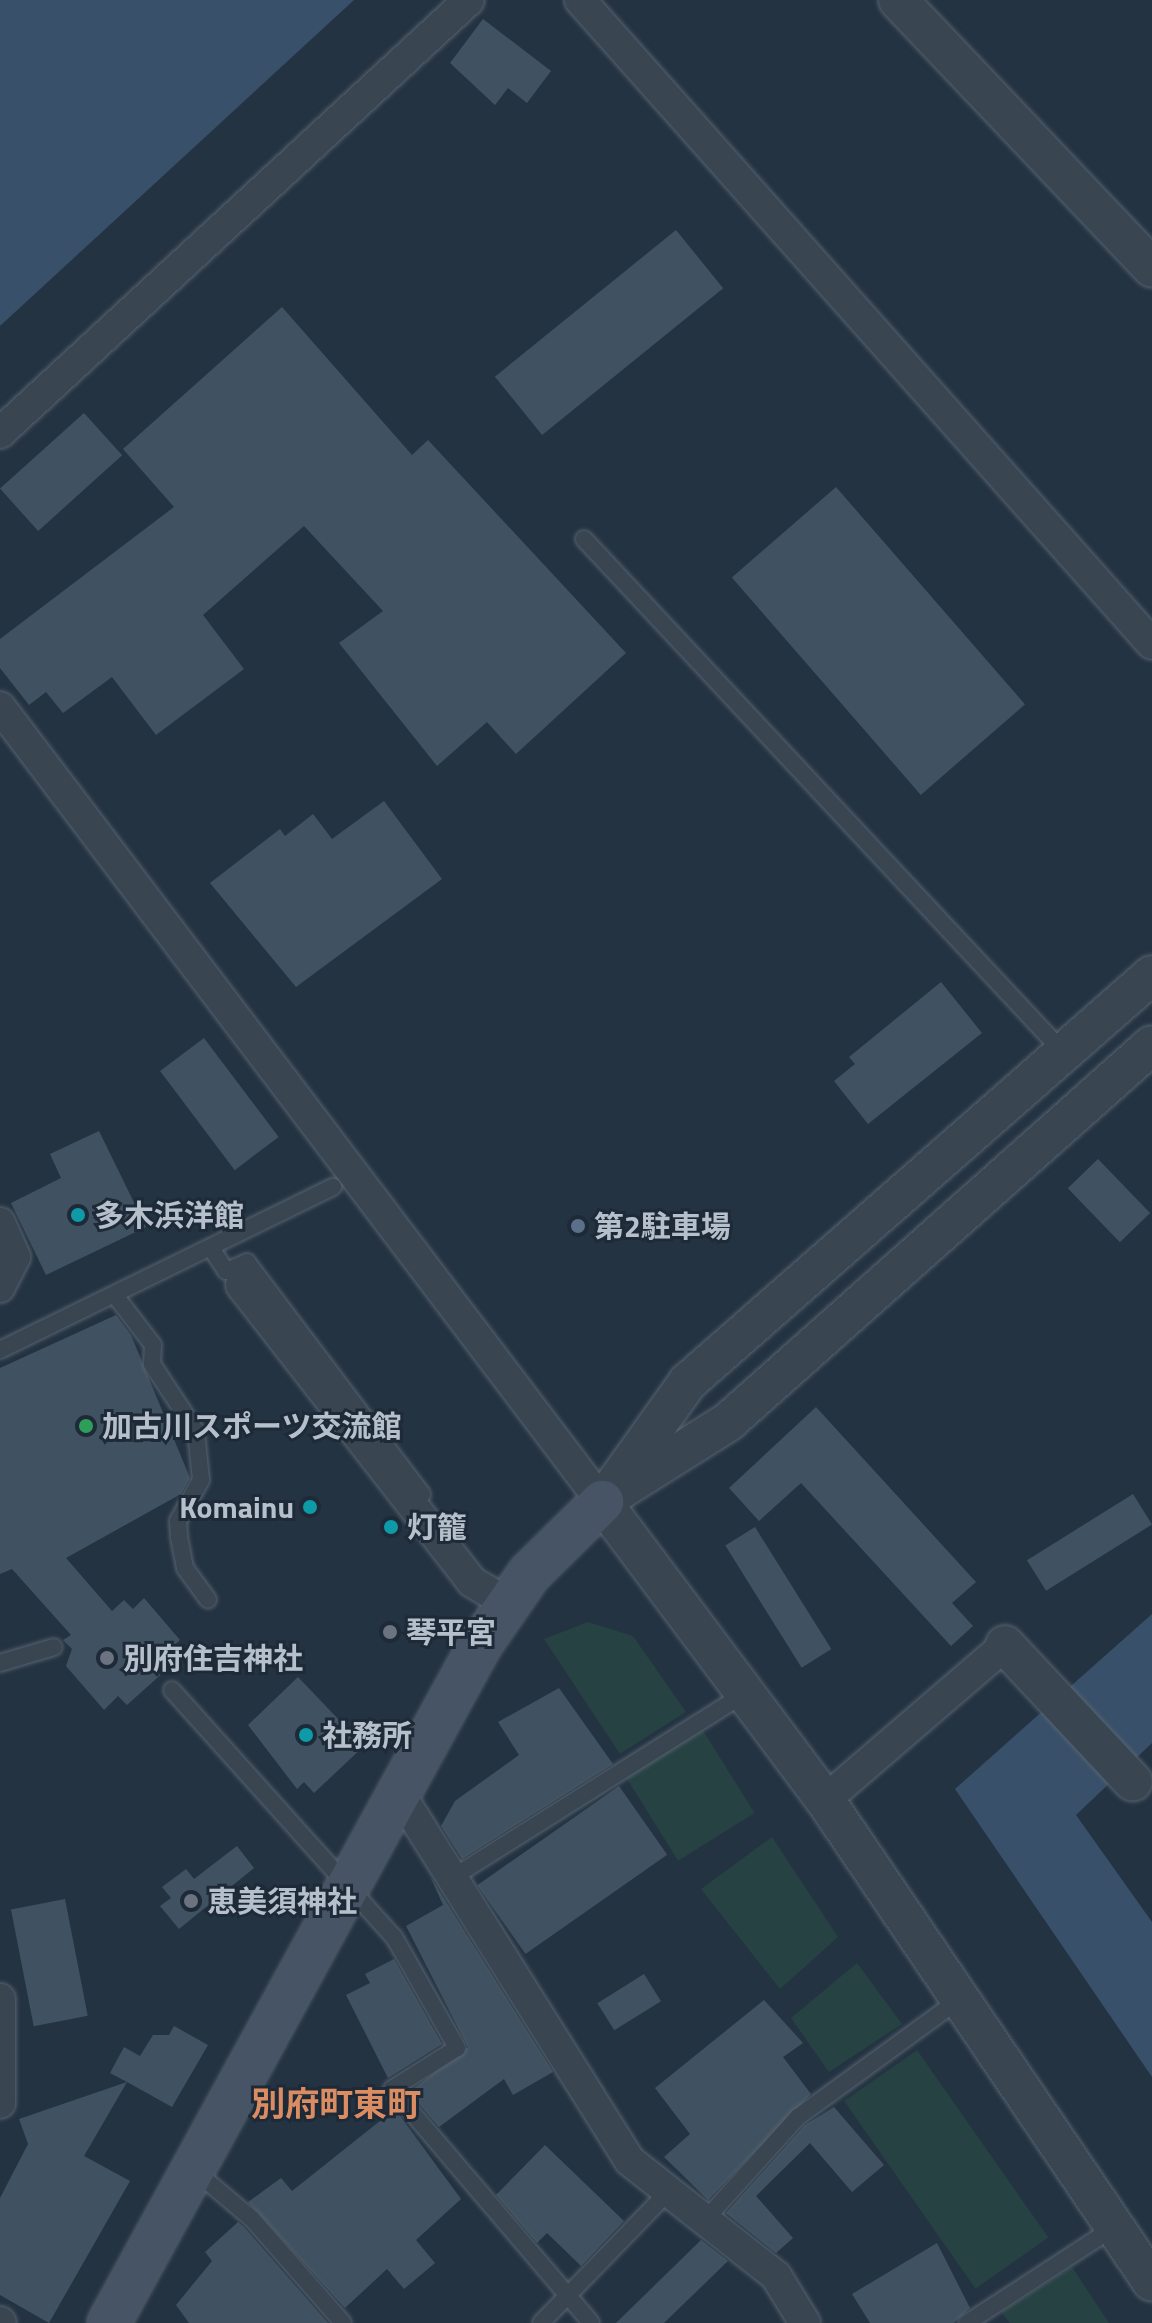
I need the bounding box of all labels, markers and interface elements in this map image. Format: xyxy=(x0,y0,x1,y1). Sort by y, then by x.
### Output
place label: 多木浜洋館 xyxy=(94,1197,244,1233)
marker: 多木浜洋館 xyxy=(69,1206,87,1224)
place label: 第2駐車場 xyxy=(594,1208,731,1244)
marker: 第2駐車場 xyxy=(569,1217,587,1235)
place label: 加古川スポーツ交流館 xyxy=(102,1408,402,1444)
marker: 加古川スポーツ交流館 xyxy=(77,1417,95,1435)
place label: Komainu xyxy=(179,1489,294,1525)
marker: Komainu xyxy=(301,1498,319,1516)
place label: 灯籠 xyxy=(407,1509,467,1545)
marker: 灯籠 xyxy=(382,1518,400,1536)
place label: 琴平宮 xyxy=(406,1614,496,1650)
marker: 琴平宮 xyxy=(381,1623,399,1641)
place label: 別府住吉神社 xyxy=(123,1640,303,1676)
marker: 別府住吉神社 xyxy=(98,1649,116,1667)
place label: 社務所 xyxy=(322,1717,412,1753)
marker: 社務所 xyxy=(297,1726,315,1744)
place label: 恵美須神社 xyxy=(207,1883,357,1919)
marker: 恵美須神社 xyxy=(182,1892,200,1910)
district label: 別府町東町 xyxy=(251,2084,421,2124)

